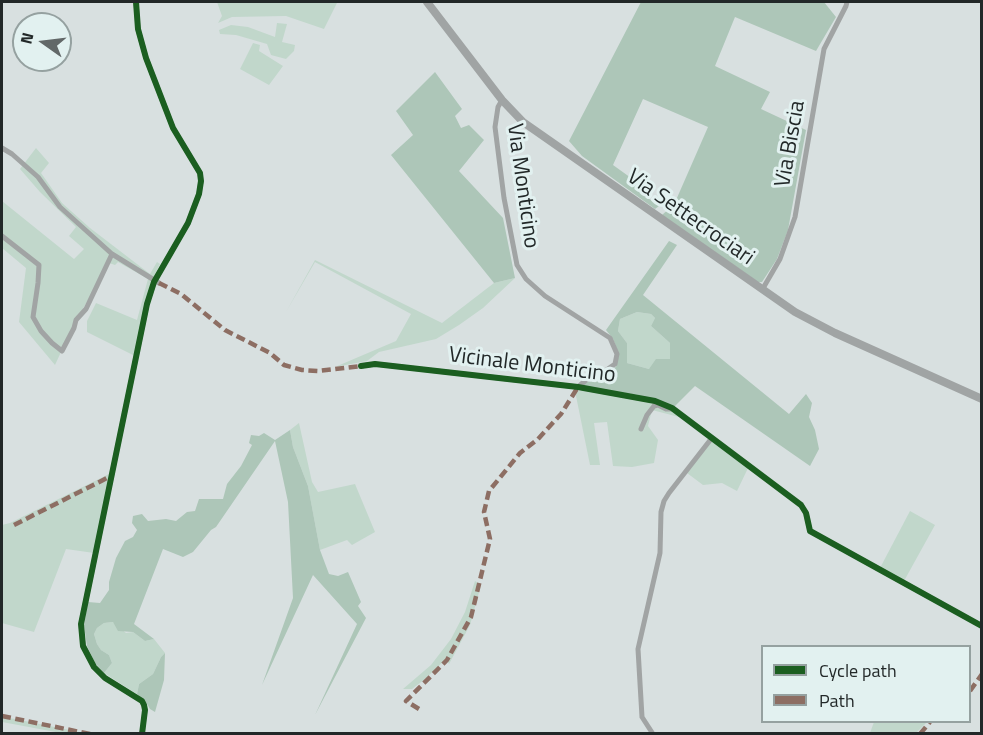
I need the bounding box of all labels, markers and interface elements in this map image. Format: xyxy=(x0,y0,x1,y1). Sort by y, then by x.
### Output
north arrow xyxy=(12,12,72,72)
text: N xyxy=(13,30,39,46)
street label: Via Biscia xyxy=(770,99,812,189)
street label: Via Monticino xyxy=(500,122,544,250)
street label: Via Settecrociari xyxy=(621,164,759,272)
street label: Vicinale Monticino xyxy=(447,343,617,389)
legend xyxy=(761,645,971,723)
text: Cycle path xyxy=(819,657,897,684)
text: Path xyxy=(819,687,855,714)

